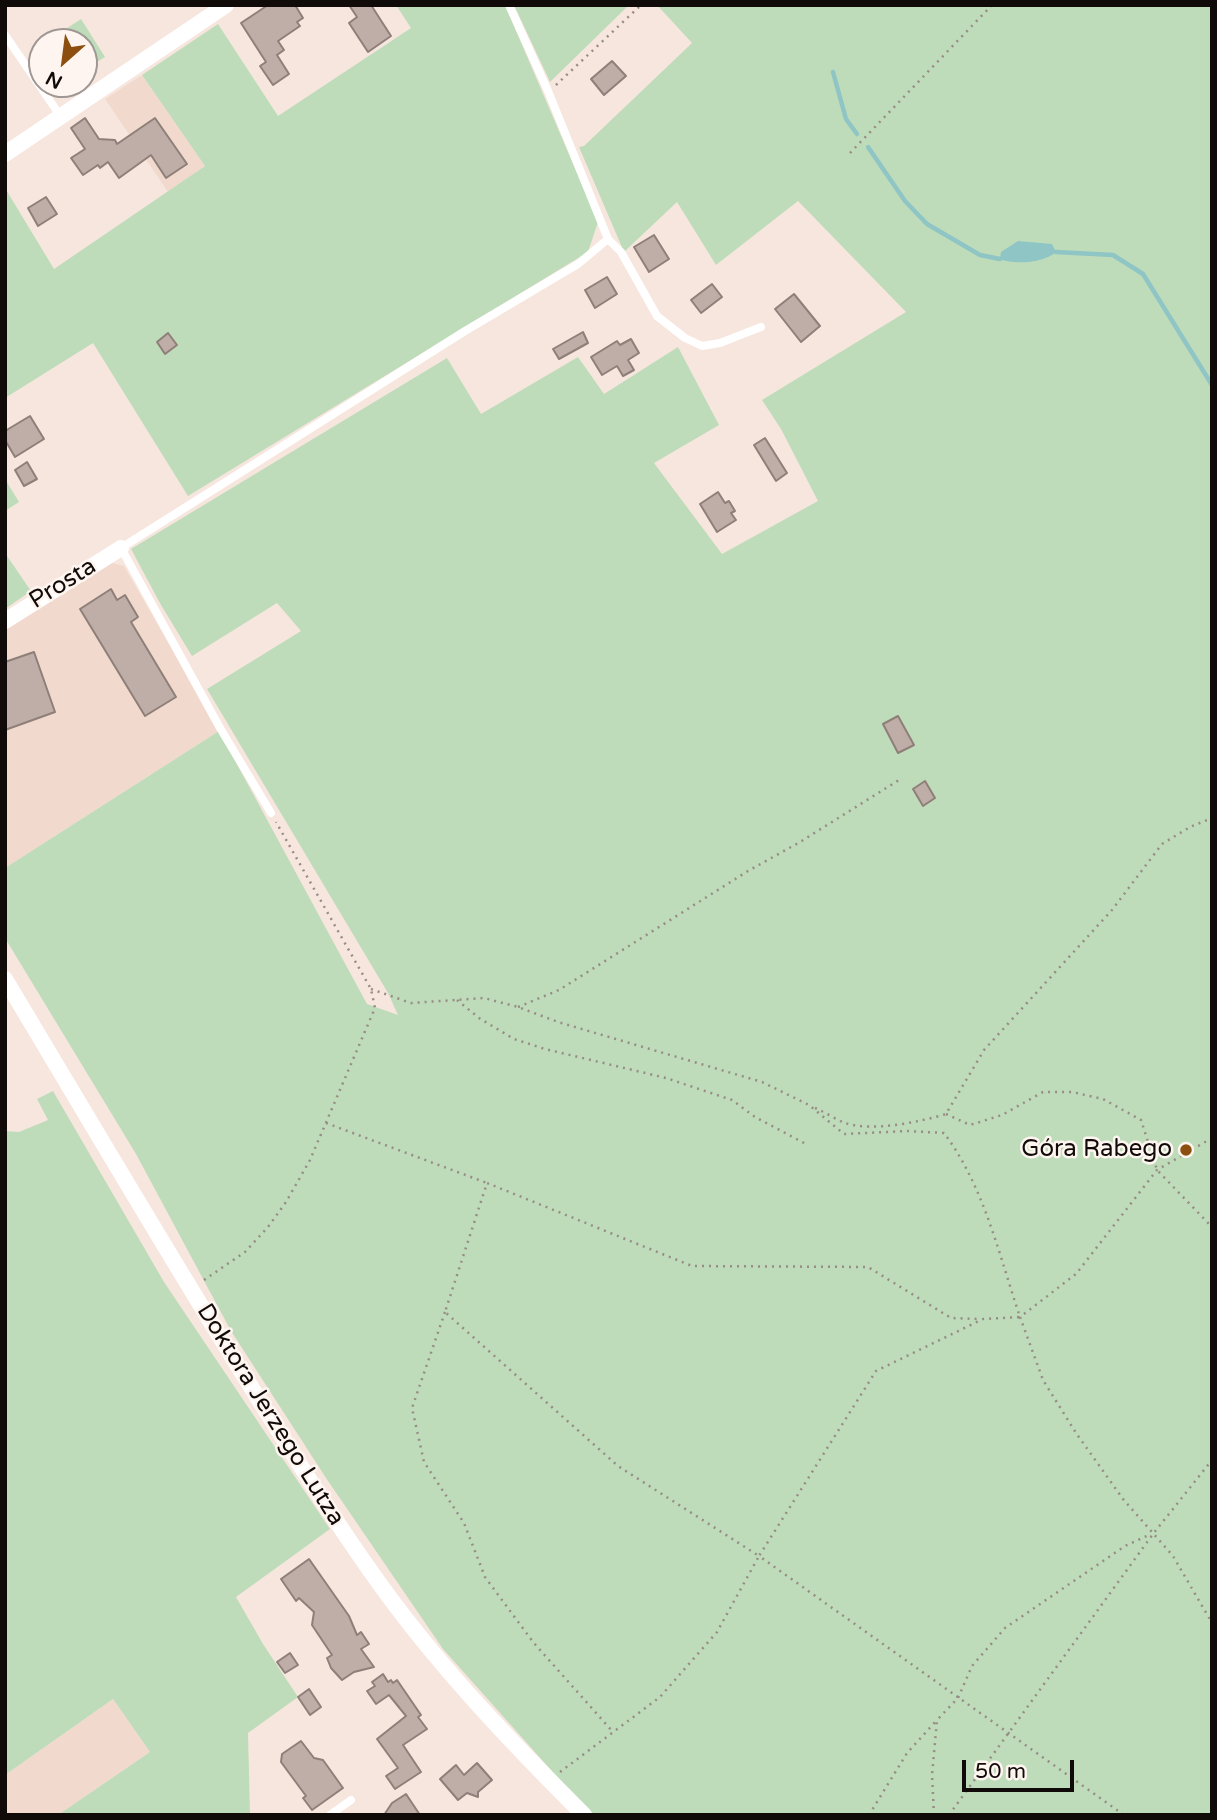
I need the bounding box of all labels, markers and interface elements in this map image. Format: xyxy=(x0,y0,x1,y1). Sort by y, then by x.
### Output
north arrow xyxy=(28,28,98,98)
text: N xyxy=(42,66,66,93)
street label: Prosta xyxy=(24,552,102,616)
place label: Góra Rabego xyxy=(1021,1136,1172,1164)
marker: Góra Rabego xyxy=(1178,1142,1194,1158)
street label: Doktora Jerzego Lutza xyxy=(190,1299,350,1531)
scale bar xyxy=(965,1746,1077,1790)
text: 50 m xyxy=(975,1759,1026,1784)

